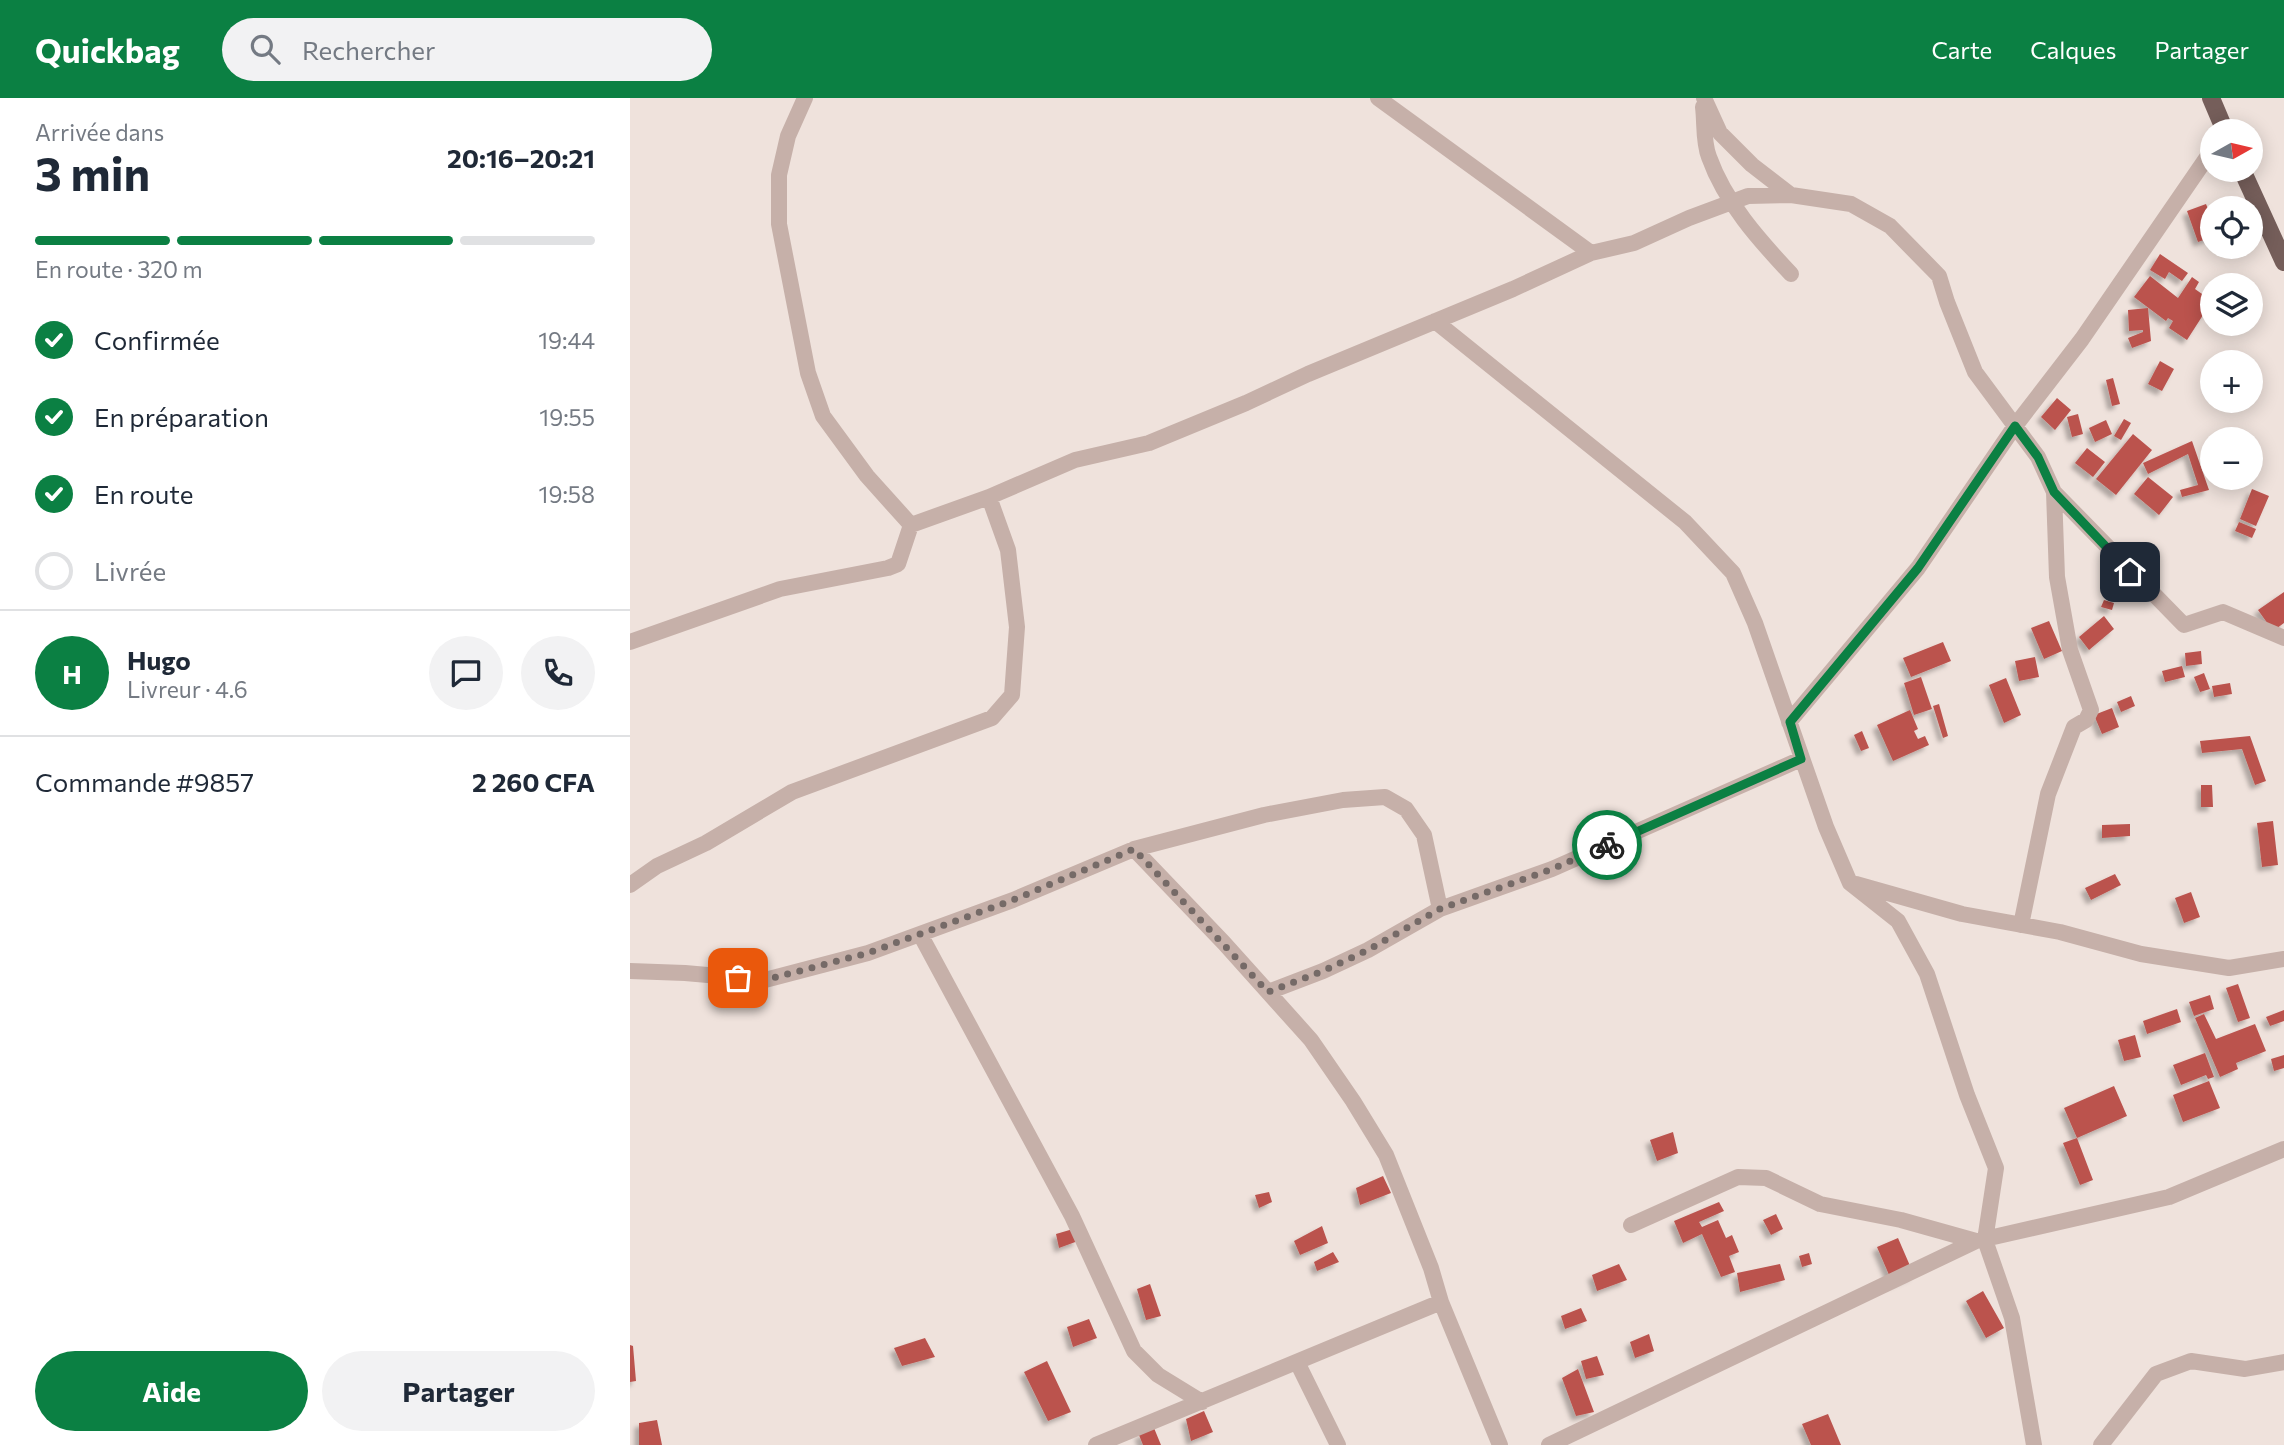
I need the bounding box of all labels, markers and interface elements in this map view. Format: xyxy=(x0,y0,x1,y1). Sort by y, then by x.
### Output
search box xyxy=(222,18,712,81)
text: Quickbag xyxy=(35,29,180,70)
icon: search xyxy=(246,30,284,68)
text: Rechercher xyxy=(302,34,435,65)
text: Carte xyxy=(1931,35,1992,64)
text: Calques xyxy=(2030,35,2116,64)
text: Partager xyxy=(2154,35,2249,64)
text: Arrivée dans xyxy=(35,118,164,146)
north arrow xyxy=(2200,119,2263,182)
map controls xyxy=(2200,119,2263,490)
text: 20:16–20:21 xyxy=(447,142,595,173)
text: 3 min xyxy=(35,144,150,200)
button: locate xyxy=(2200,196,2263,259)
text: En route · 320 m xyxy=(35,255,202,283)
button: layers xyxy=(2200,273,2263,336)
icon: check xyxy=(35,321,73,359)
text: Confirmée xyxy=(94,324,220,355)
text: 19:44 xyxy=(538,326,595,354)
button: + xyxy=(2200,350,2263,413)
icon: check xyxy=(35,398,73,436)
text: En préparation xyxy=(94,401,269,432)
text: 19:55 xyxy=(539,403,595,431)
button: − xyxy=(2200,427,2263,490)
icon: check xyxy=(35,475,73,513)
text: En route xyxy=(94,478,194,509)
text: 19:58 xyxy=(539,480,595,508)
pin xyxy=(2100,542,2160,602)
icon: home xyxy=(2111,553,2149,591)
text: Livrée xyxy=(94,555,166,586)
button: chat xyxy=(429,636,503,710)
button: phone xyxy=(521,636,595,710)
text: Hugo xyxy=(127,644,191,675)
text: H xyxy=(62,658,82,689)
text: Livreur · 4.6 xyxy=(127,675,248,703)
text: Commande #9857 xyxy=(35,766,254,797)
text: 2 260 CFA xyxy=(472,766,595,797)
courier xyxy=(1572,810,1642,880)
icon: bike xyxy=(1588,826,1626,864)
pin xyxy=(708,948,768,1008)
icon: bag xyxy=(719,959,757,997)
button: Aide xyxy=(35,1351,308,1431)
button: Partager xyxy=(322,1351,595,1431)

